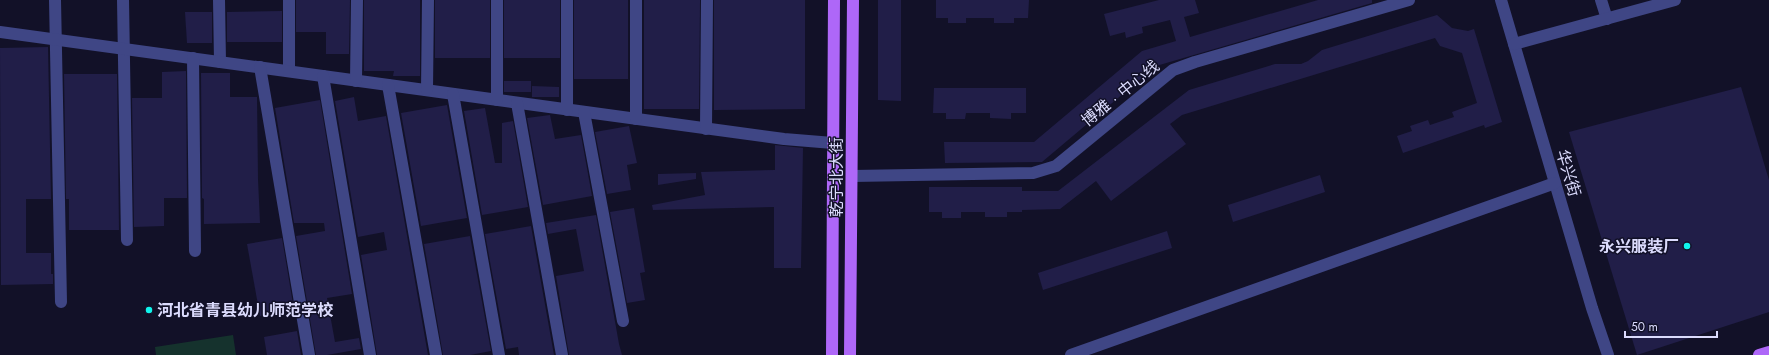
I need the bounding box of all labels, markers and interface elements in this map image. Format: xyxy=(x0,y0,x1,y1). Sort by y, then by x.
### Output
street label: 博雅 · 中心线 xyxy=(1076,55,1164,132)
street label: 乾宁北大街 xyxy=(825,137,848,217)
street label: 华兴街 xyxy=(1551,147,1586,199)
place label: 永兴服装厂 xyxy=(1599,235,1679,258)
marker: 永兴服装厂 xyxy=(1682,241,1692,251)
place label: 河北省青县幼儿师范学校 xyxy=(157,299,334,322)
marker: 河北省青县幼儿师范学校 xyxy=(144,305,154,315)
scale bar xyxy=(1625,313,1717,339)
text: 50 m xyxy=(1631,318,1658,336)

